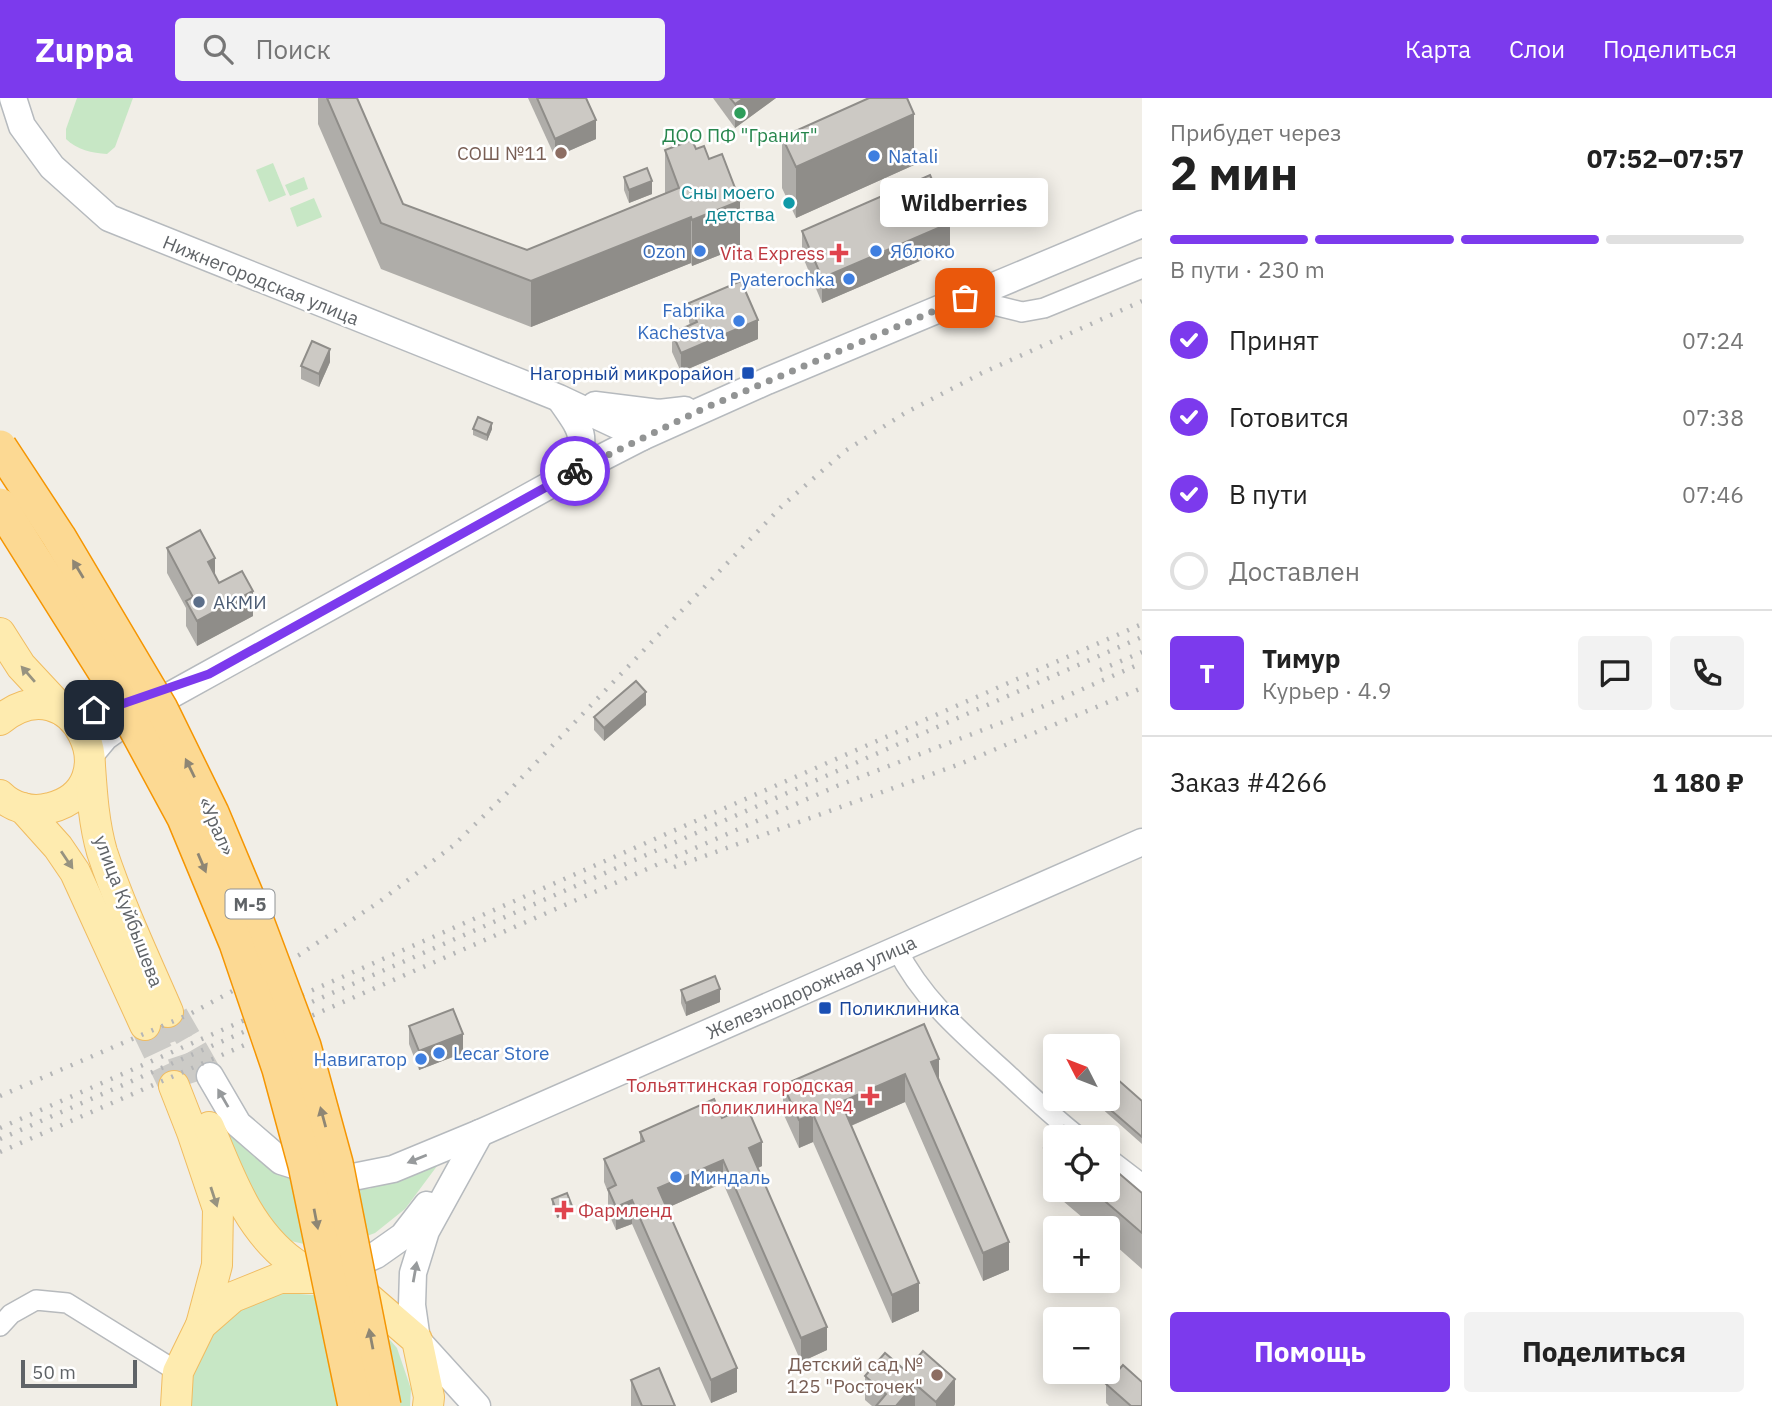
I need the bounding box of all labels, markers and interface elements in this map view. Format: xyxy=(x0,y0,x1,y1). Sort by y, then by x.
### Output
search box xyxy=(175,18,665,81)
text: Zuppa xyxy=(35,28,133,71)
icon: search xyxy=(199,30,237,68)
text: Поиск xyxy=(255,32,331,66)
text: Карта xyxy=(1405,33,1471,65)
text: Слои xyxy=(1509,33,1565,65)
text: Поделиться xyxy=(1603,33,1737,65)
marker: ДОО ПФ "Гранит" xyxy=(732,105,748,121)
text: Прибудет через xyxy=(1170,117,1342,147)
place label: ДОО ПФ "Гранит" xyxy=(662,123,818,147)
place label: СОШ №11 xyxy=(457,141,547,165)
text: 07:52–07:57 xyxy=(1587,141,1744,175)
text: 2 мин xyxy=(1170,143,1298,203)
place label: Natali xyxy=(888,144,938,168)
marker: СОШ №11 xyxy=(553,145,569,161)
marker: Natali xyxy=(866,148,882,164)
callout: Wildberries xyxy=(881,179,1049,228)
place label: Сны моего детства xyxy=(681,180,775,226)
text: Wildberries xyxy=(901,187,1027,217)
marker: Сны моего детства xyxy=(781,195,797,211)
street label: Нижнегородская улица xyxy=(159,230,363,330)
place label: Ozon xyxy=(642,239,686,263)
place label: Яблоко xyxy=(890,239,955,263)
place label: Vita Express xyxy=(720,241,825,265)
marker: Ozon xyxy=(692,243,708,259)
marker: Яблоко xyxy=(868,243,884,259)
marker: Vita Express xyxy=(831,245,847,261)
text: В пути · 230 m xyxy=(1170,254,1325,284)
place label: Pyaterochka xyxy=(729,267,835,291)
pin xyxy=(935,268,995,328)
marker: Pyaterochka xyxy=(841,271,857,287)
icon: bag xyxy=(946,279,984,317)
place label: Fabrika Kachestva xyxy=(637,298,725,344)
marker: Fabrika Kachestva xyxy=(731,313,747,329)
icon: check xyxy=(1170,321,1208,359)
text: Принят xyxy=(1229,323,1319,357)
text: 07:24 xyxy=(1682,325,1744,355)
place label: Нагорный микрорайон xyxy=(530,361,734,385)
marker: Нагорный микрорайон xyxy=(740,365,756,381)
icon: check xyxy=(1170,398,1208,436)
text: Готовится xyxy=(1229,400,1349,434)
text: 07:38 xyxy=(1682,402,1744,432)
courier xyxy=(540,436,610,506)
icon: bike xyxy=(556,452,594,490)
icon: check xyxy=(1170,475,1208,513)
text: В пути xyxy=(1229,477,1308,511)
text: 07:46 xyxy=(1682,479,1744,509)
text: Доставлен xyxy=(1229,554,1360,588)
one-way arrow xyxy=(72,560,84,579)
place label: АКМИ xyxy=(213,590,267,614)
marker: АКМИ xyxy=(191,594,207,610)
button: chat xyxy=(1578,636,1652,710)
button: phone xyxy=(1670,636,1744,710)
text: Тимур xyxy=(1262,641,1341,675)
text: Т xyxy=(1199,656,1215,690)
one-way arrow xyxy=(20,665,36,683)
text: Курьер · 4.9 xyxy=(1262,675,1392,705)
pin xyxy=(64,680,124,740)
icon: home xyxy=(75,691,113,729)
one-way arrow xyxy=(184,757,196,777)
text: Заказ #4266 xyxy=(1170,765,1327,799)
text: 1 180 ₽ xyxy=(1652,765,1744,799)
street label: «Урал» xyxy=(194,793,241,859)
street label: улица Куйбышева xyxy=(89,832,169,990)
one-way arrow xyxy=(60,851,74,869)
one-way arrow xyxy=(197,852,208,873)
road number: М-5 xyxy=(226,890,274,918)
street label: Железнодорожная улица xyxy=(702,930,920,1044)
place label: Поликлиника xyxy=(839,996,960,1020)
marker: Поликлиника xyxy=(817,1000,833,1016)
north arrow xyxy=(1043,1034,1120,1111)
map controls xyxy=(1043,1034,1120,1384)
place label: Lecar Store xyxy=(453,1041,550,1065)
marker: Lecar Store xyxy=(431,1045,447,1061)
place label: Навигатор xyxy=(314,1047,407,1071)
marker: Навигатор xyxy=(413,1051,429,1067)
place label: Тольяттинская городская поликлиника №4 xyxy=(626,1073,854,1119)
marker: Тольяттинская городская поликлиника №4 xyxy=(860,1086,880,1106)
one-way arrow xyxy=(217,1089,229,1108)
one-way arrow xyxy=(317,1106,328,1128)
button: locate xyxy=(1043,1125,1120,1202)
one-way arrow xyxy=(407,1153,427,1165)
place label: Миндаль xyxy=(690,1165,770,1189)
marker: Миндаль xyxy=(668,1169,684,1185)
one-way arrow xyxy=(209,1186,219,1207)
place label: Фармленд xyxy=(578,1198,672,1222)
marker: Фармленд xyxy=(556,1202,572,1218)
one-way arrow xyxy=(311,1208,322,1230)
button: + xyxy=(1043,1216,1120,1293)
one-way arrow xyxy=(410,1261,421,1283)
button: − xyxy=(1043,1307,1120,1384)
button: Помощь xyxy=(1170,1312,1450,1392)
button: Поделиться xyxy=(1464,1312,1744,1392)
one-way arrow xyxy=(365,1328,376,1350)
place label: Детский сад № 125 "Росточек" xyxy=(787,1352,923,1398)
scale bar xyxy=(21,1357,136,1389)
text: 50 m xyxy=(32,1360,76,1384)
marker: Детский сад № 125 "Росточек" xyxy=(929,1367,945,1383)

